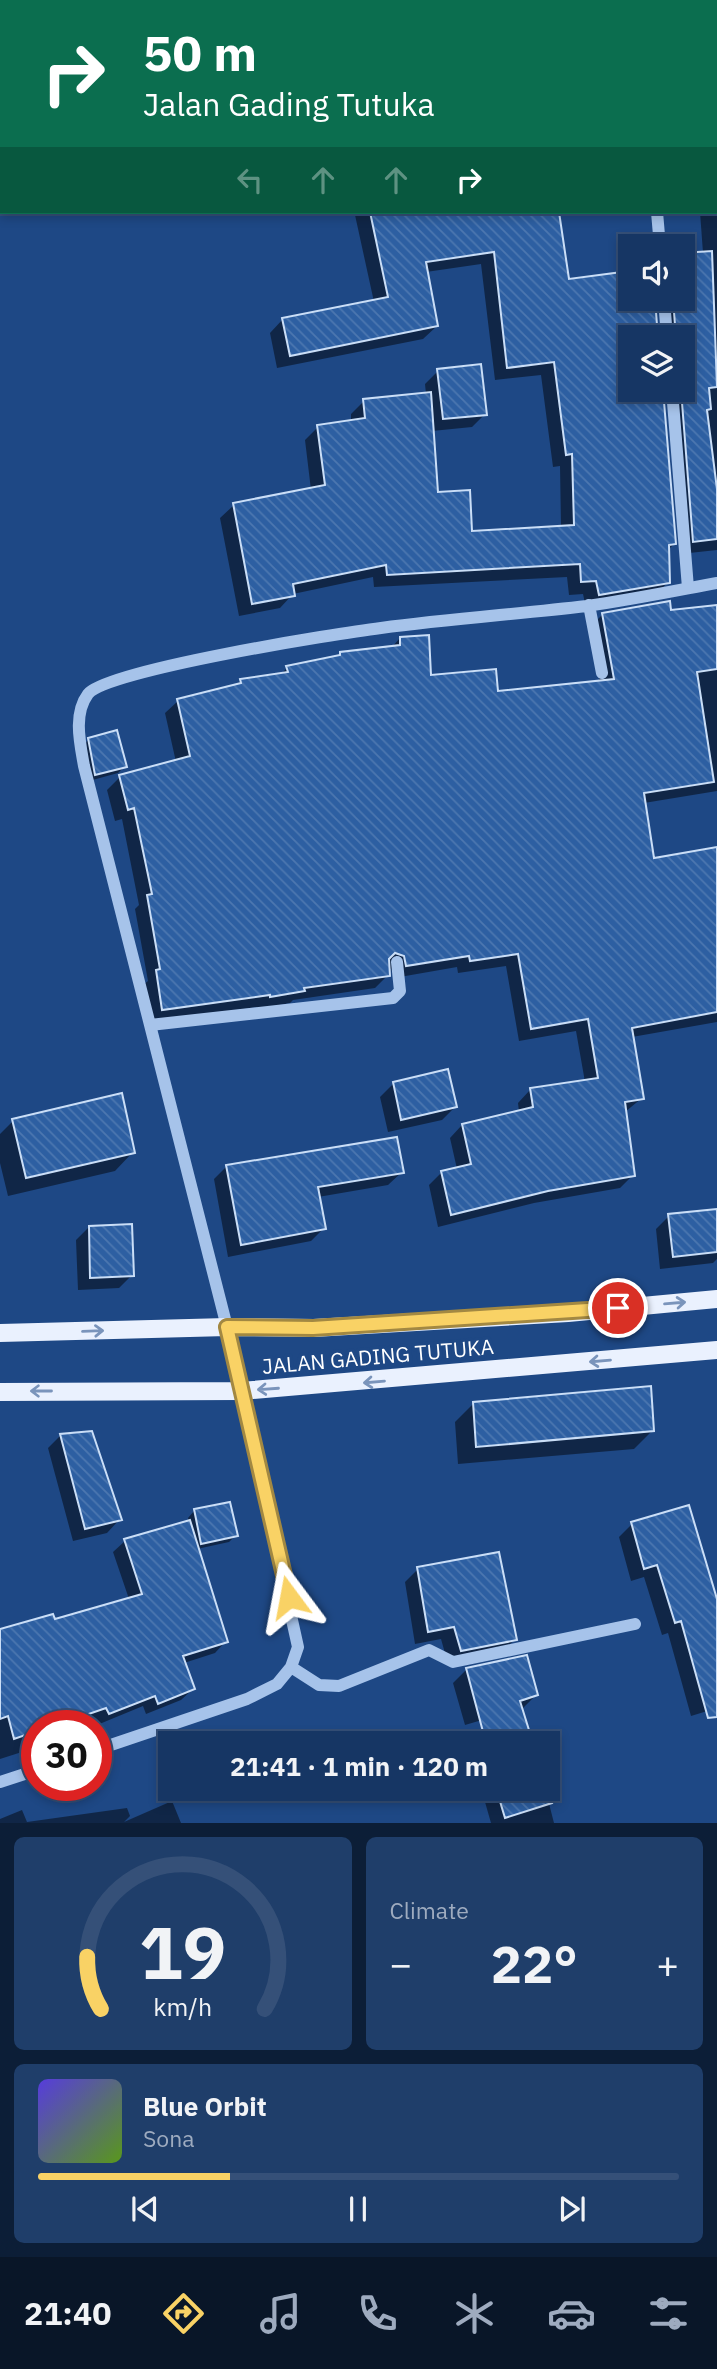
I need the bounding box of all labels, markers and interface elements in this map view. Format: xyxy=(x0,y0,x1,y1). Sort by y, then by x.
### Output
text: 50 m xyxy=(143,21,257,84)
icon: right xyxy=(28,28,119,119)
text: Jalan Gading Tutuka xyxy=(143,83,435,125)
icon: left xyxy=(231,161,269,199)
icon: ahead xyxy=(304,161,342,199)
icon: ahead xyxy=(377,161,415,199)
icon: right xyxy=(450,161,488,199)
map controls xyxy=(618,234,695,402)
button: sound xyxy=(618,234,695,311)
button: layers xyxy=(618,325,695,402)
pin xyxy=(588,1278,648,1338)
icon: arrive xyxy=(599,1289,637,1327)
one-way arrow xyxy=(663,1296,686,1309)
one-way arrow xyxy=(81,1324,104,1337)
street label: JALAN GADING TUTUKA xyxy=(261,1332,495,1380)
one-way arrow xyxy=(589,1355,612,1368)
one-way arrow xyxy=(363,1375,385,1388)
one-way arrow xyxy=(258,1383,280,1396)
one-way arrow xyxy=(30,1384,53,1398)
position arrow xyxy=(252,1560,326,1634)
speed limit sign: 30 xyxy=(21,1710,112,1801)
text: 21:41 · 1 min · 120 m xyxy=(230,1749,488,1783)
text: Climate xyxy=(390,1895,469,1925)
text: 19 xyxy=(139,1905,226,2000)
text: 22° xyxy=(491,1930,578,1997)
text: − xyxy=(390,1939,412,1988)
text: + xyxy=(656,1939,679,1988)
text: km/h xyxy=(153,1990,212,2023)
text: Blue Orbit xyxy=(143,2089,267,2123)
text: Sona xyxy=(143,2123,195,2153)
icon: previous xyxy=(126,2190,164,2228)
icon: pause xyxy=(339,2190,377,2228)
icon: next xyxy=(553,2190,591,2228)
icon: directions xyxy=(159,2289,208,2338)
icon: music xyxy=(256,2289,305,2338)
icon: phone xyxy=(353,2289,402,2338)
icon: climate xyxy=(450,2289,499,2338)
icon: car xyxy=(547,2289,596,2338)
icon: filters xyxy=(644,2289,693,2338)
text: 21:40 xyxy=(24,2292,111,2334)

